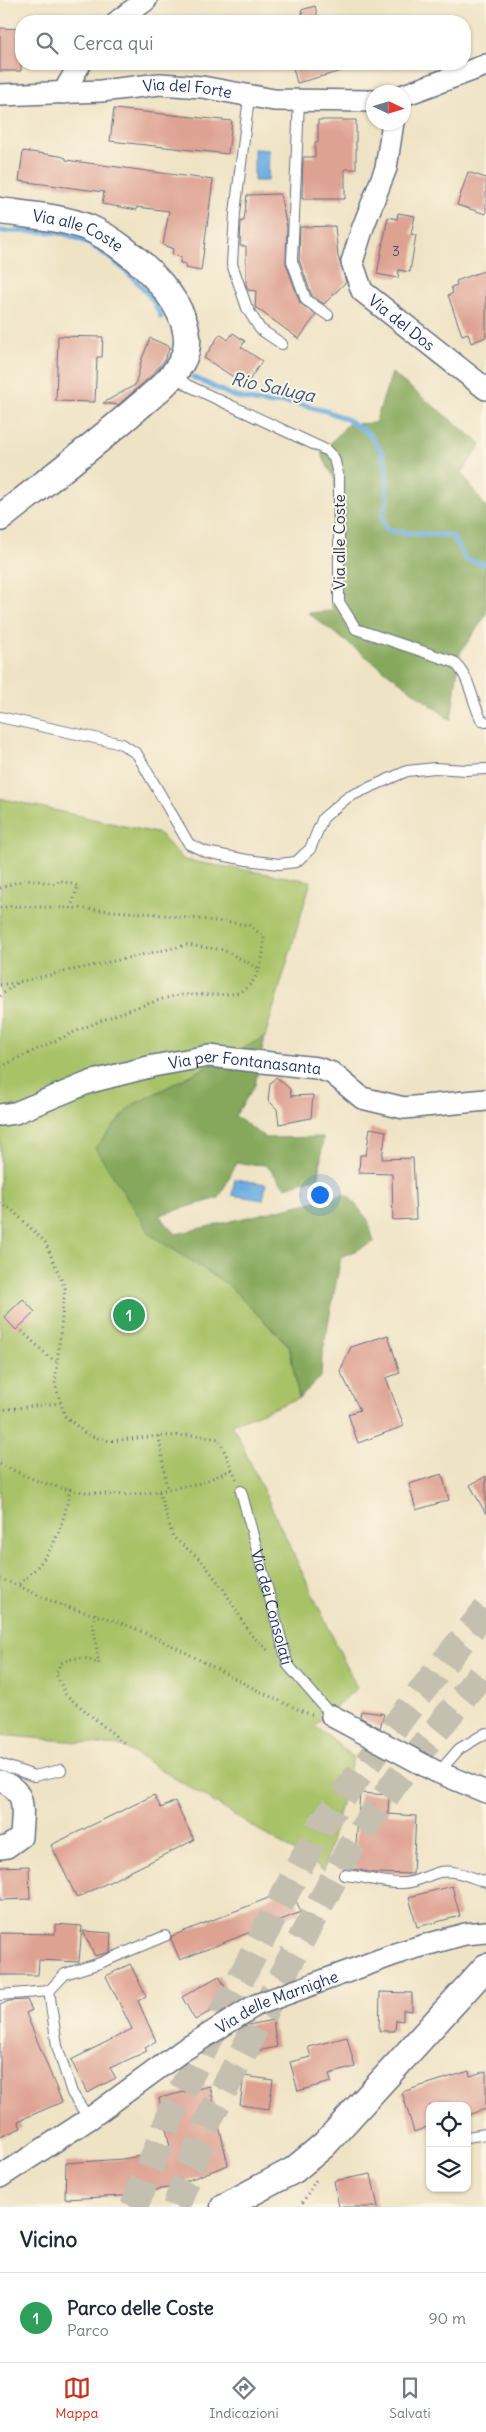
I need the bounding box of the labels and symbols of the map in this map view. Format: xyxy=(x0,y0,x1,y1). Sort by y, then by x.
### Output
street label: Via del Forte xyxy=(142,74,234,102)
north arrow xyxy=(366,85,411,130)
street label: Via alle Coste xyxy=(31,205,127,256)
house number: 3 xyxy=(392,242,400,260)
street label: Via del Dos xyxy=(364,290,439,355)
water label: Rio Saluga xyxy=(229,367,319,407)
street label: Via alle Coste xyxy=(329,494,349,590)
street label: Via per Fontanasanta xyxy=(167,1046,322,1078)
your location xyxy=(307,1182,333,1208)
pin: 1 xyxy=(113,1296,145,1334)
street label: Via dei Consolati xyxy=(247,1547,297,1667)
street label: Via delle Marnighe xyxy=(212,1966,341,2038)

